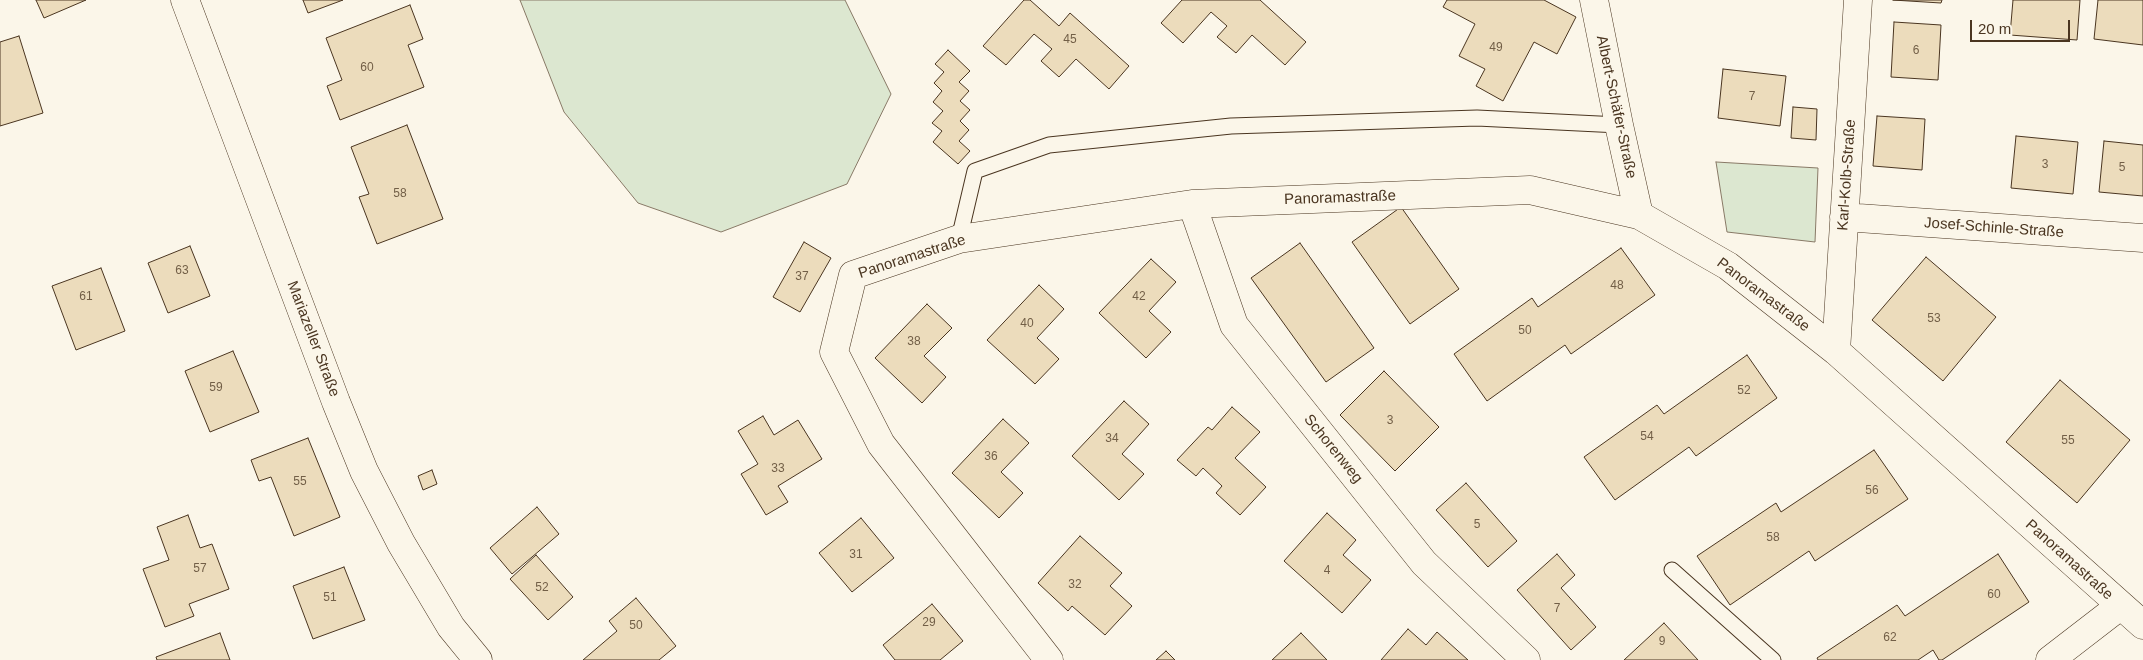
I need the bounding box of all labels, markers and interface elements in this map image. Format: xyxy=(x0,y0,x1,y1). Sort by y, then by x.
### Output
scale bar xyxy=(1973,10,2073,42)
text: 20 m xyxy=(1978,20,2011,37)
house number: 45 xyxy=(1063,33,1077,47)
street label: Albert-Schäfer-Straße xyxy=(1592,34,1640,180)
house number: 49 xyxy=(1489,41,1503,55)
house number: 6 xyxy=(1913,44,1919,58)
house number: 60 xyxy=(360,61,374,75)
house number: 7 xyxy=(1749,90,1755,104)
street label: Karl-Kolb-Straße xyxy=(1834,119,1860,231)
house number: 3 xyxy=(2042,158,2048,172)
house number: 5 xyxy=(2119,161,2125,175)
house number: 58 xyxy=(393,187,407,201)
street label: Panoramastraße xyxy=(1284,187,1396,209)
street label: Josef-Schinle-Straße xyxy=(1924,214,2064,242)
street label: Panoramastraße xyxy=(856,231,968,283)
street label: Panoramastraße xyxy=(1713,254,1813,336)
house number: 63 xyxy=(175,264,189,278)
house number: 37 xyxy=(795,270,809,284)
street label: Mariazeller Straße xyxy=(283,279,343,399)
house number: 48 xyxy=(1610,279,1624,293)
house number: 61 xyxy=(79,290,93,304)
house number: 42 xyxy=(1132,290,1146,304)
house number: 53 xyxy=(1927,312,1941,326)
house number: 40 xyxy=(1020,317,1034,331)
house number: 50 xyxy=(1518,324,1532,338)
house number: 38 xyxy=(907,335,921,349)
house number: 59 xyxy=(209,381,223,395)
house number: 52 xyxy=(1737,384,1751,398)
street label: Schorenweg xyxy=(1300,411,1366,487)
house number: 3 xyxy=(1387,414,1393,428)
house number: 54 xyxy=(1640,430,1654,444)
house number: 34 xyxy=(1105,432,1119,446)
house number: 55 xyxy=(2061,434,2075,448)
house number: 36 xyxy=(984,450,998,464)
house number: 33 xyxy=(771,462,785,476)
house number: 55 xyxy=(293,475,307,489)
house number: 56 xyxy=(1865,484,1879,498)
street label: Panoramastraße xyxy=(2021,516,2117,604)
house number: 5 xyxy=(1474,518,1480,532)
house number: 58 xyxy=(1766,531,1780,545)
house number: 31 xyxy=(849,548,863,562)
house number: 57 xyxy=(193,562,207,576)
house number: 4 xyxy=(1324,564,1330,578)
house number: 32 xyxy=(1068,578,1082,592)
house number: 52 xyxy=(535,581,549,595)
house number: 60 xyxy=(1987,588,2001,602)
house number: 51 xyxy=(323,591,337,605)
house number: 7 xyxy=(1554,602,1560,616)
house number: 29 xyxy=(922,616,936,630)
house number: 50 xyxy=(629,619,643,633)
house number: 62 xyxy=(1883,631,1897,645)
house number: 9 xyxy=(1659,635,1665,649)

